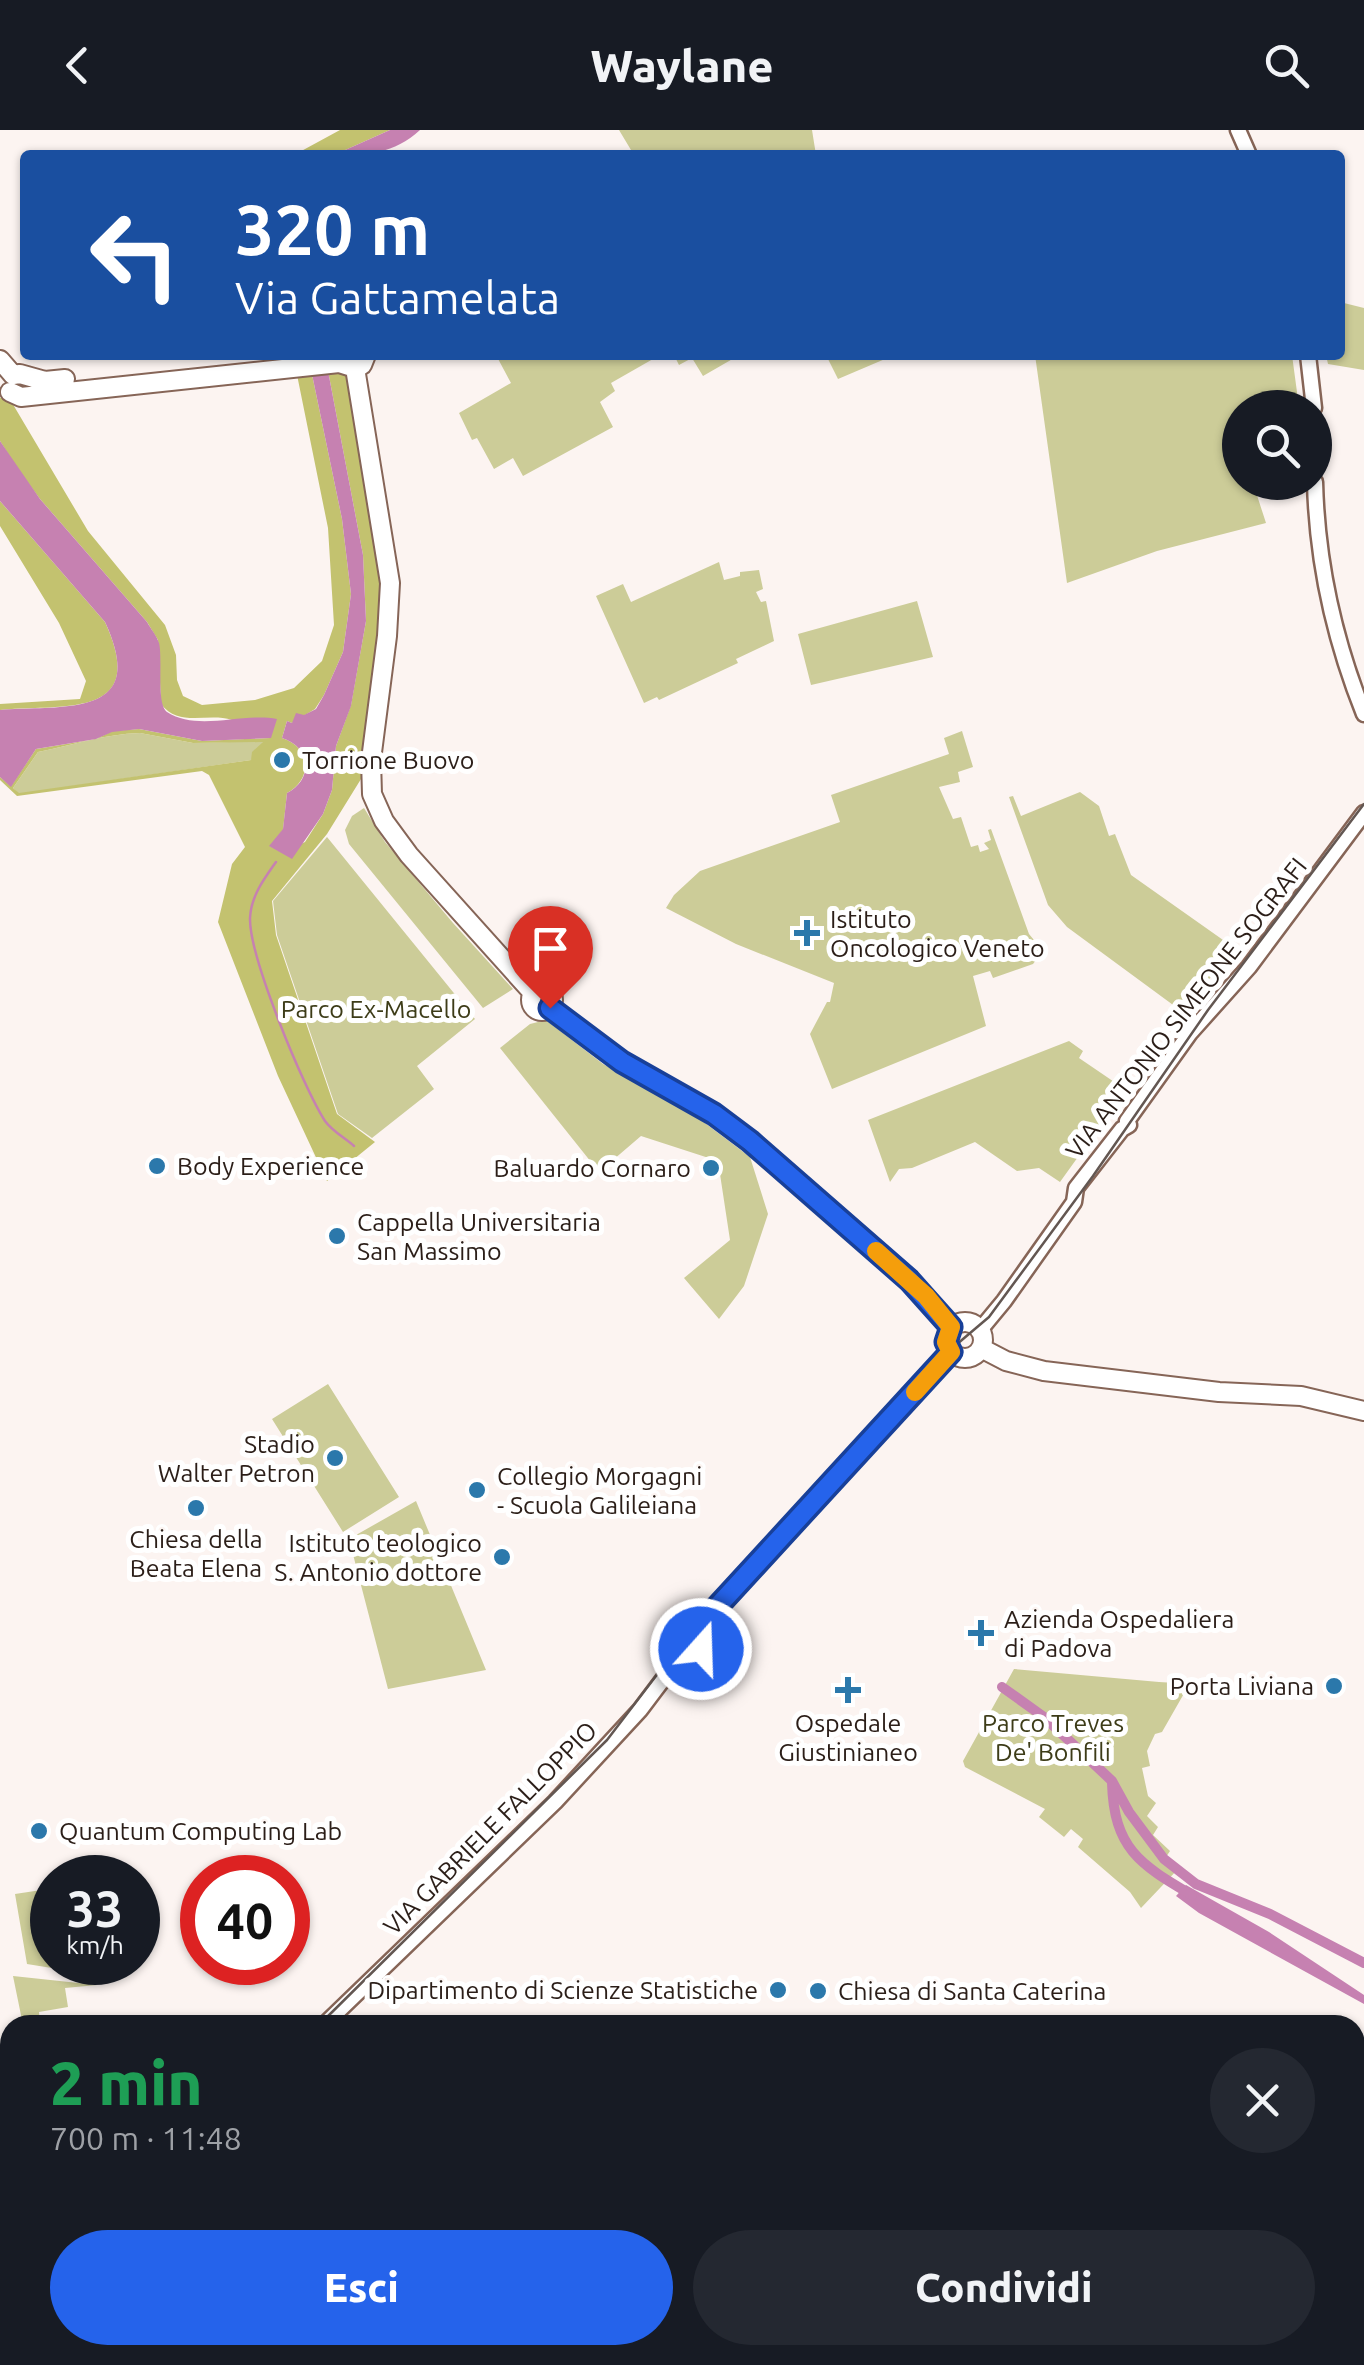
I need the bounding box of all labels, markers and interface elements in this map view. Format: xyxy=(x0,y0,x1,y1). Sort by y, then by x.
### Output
icon: back xyxy=(50,38,105,93)
icon: search xyxy=(1259,38,1314,93)
text: Waylane xyxy=(591,40,773,91)
icon: left xyxy=(70,190,200,320)
text: 320 m xyxy=(235,190,430,268)
text: Via Gattamelata xyxy=(235,272,560,323)
map controls xyxy=(1222,390,1332,500)
button: search xyxy=(1222,390,1332,500)
place label: Torrione Buovo xyxy=(302,746,474,774)
marker: Torrione Buovo xyxy=(271,749,293,771)
street label: VIA ANTONIO SIMEONE SOGRAFI xyxy=(1060,852,1312,1164)
place label: Istituto Oncologico Veneto xyxy=(830,905,1045,962)
pin xyxy=(508,906,593,1009)
marker: Istituto Oncologico Veneto xyxy=(794,920,820,946)
icon: arrive xyxy=(523,921,578,976)
park label: Parco Ex-Macello xyxy=(281,995,471,1023)
place label: Body Experience xyxy=(177,1152,364,1180)
place label: Baluardo Cornaro xyxy=(494,1154,691,1182)
marker: Body Experience xyxy=(146,1155,168,1177)
marker: Baluardo Cornaro xyxy=(700,1157,722,1179)
place label: Cappella Universitaria San Massimo xyxy=(357,1208,601,1265)
marker: Cappella Universitaria San Massimo xyxy=(326,1225,348,1247)
place label: Stadio Walter Petron xyxy=(158,1430,315,1487)
marker: Stadio Walter Petron xyxy=(324,1447,346,1469)
place label: Collegio Morgagni - Scuola Galileiana xyxy=(497,1462,702,1519)
marker: Collegio Morgagni - Scuola Galileiana xyxy=(466,1479,488,1501)
marker: Chiesa della Beata Elena xyxy=(185,1497,207,1519)
place label: Chiesa della Beata Elena xyxy=(129,1525,263,1582)
place label: Istituto teologico S. Antonio dottore xyxy=(274,1529,482,1586)
marker: Istituto teologico S. Antonio dottore xyxy=(491,1546,513,1568)
position arrow xyxy=(649,1597,753,1701)
place label: Azienda Ospedaliera di Padova xyxy=(1004,1605,1234,1662)
marker: Azienda Ospedaliera di Padova xyxy=(968,1620,994,1646)
place label: Porta Liviana xyxy=(1170,1672,1314,1700)
marker: Porta Liviana xyxy=(1323,1675,1345,1697)
marker: Ospedale Giustinianeo xyxy=(835,1677,861,1703)
place label: Ospedale Giustinianeo xyxy=(778,1709,918,1766)
park label: Parco Treves De' Bonfili xyxy=(982,1709,1124,1766)
street label: VIA GABRIELE FALLOPPIO xyxy=(378,1716,602,1940)
place label: Quantum Computing Lab xyxy=(59,1817,342,1845)
marker: Quantum Computing Lab xyxy=(28,1820,50,1842)
speed limit sign: 40 xyxy=(180,1855,310,1985)
text: 33 xyxy=(67,1880,123,1936)
text: km/h xyxy=(66,1931,124,1959)
place label: Dipartimento di Scienze Statistiche xyxy=(367,1976,758,2004)
place label: Chiesa di Santa Caterina xyxy=(838,1977,1106,2005)
marker: Dipartimento di Scienze Statistiche xyxy=(767,1979,789,2001)
marker: Chiesa di Santa Caterina xyxy=(807,1980,829,2002)
button: close xyxy=(1210,2048,1315,2153)
text: 2 min xyxy=(50,2049,203,2116)
text: 700 m · 11:48 xyxy=(50,2120,242,2156)
button: Esci xyxy=(50,2230,673,2345)
button: Condividi xyxy=(693,2230,1315,2345)

